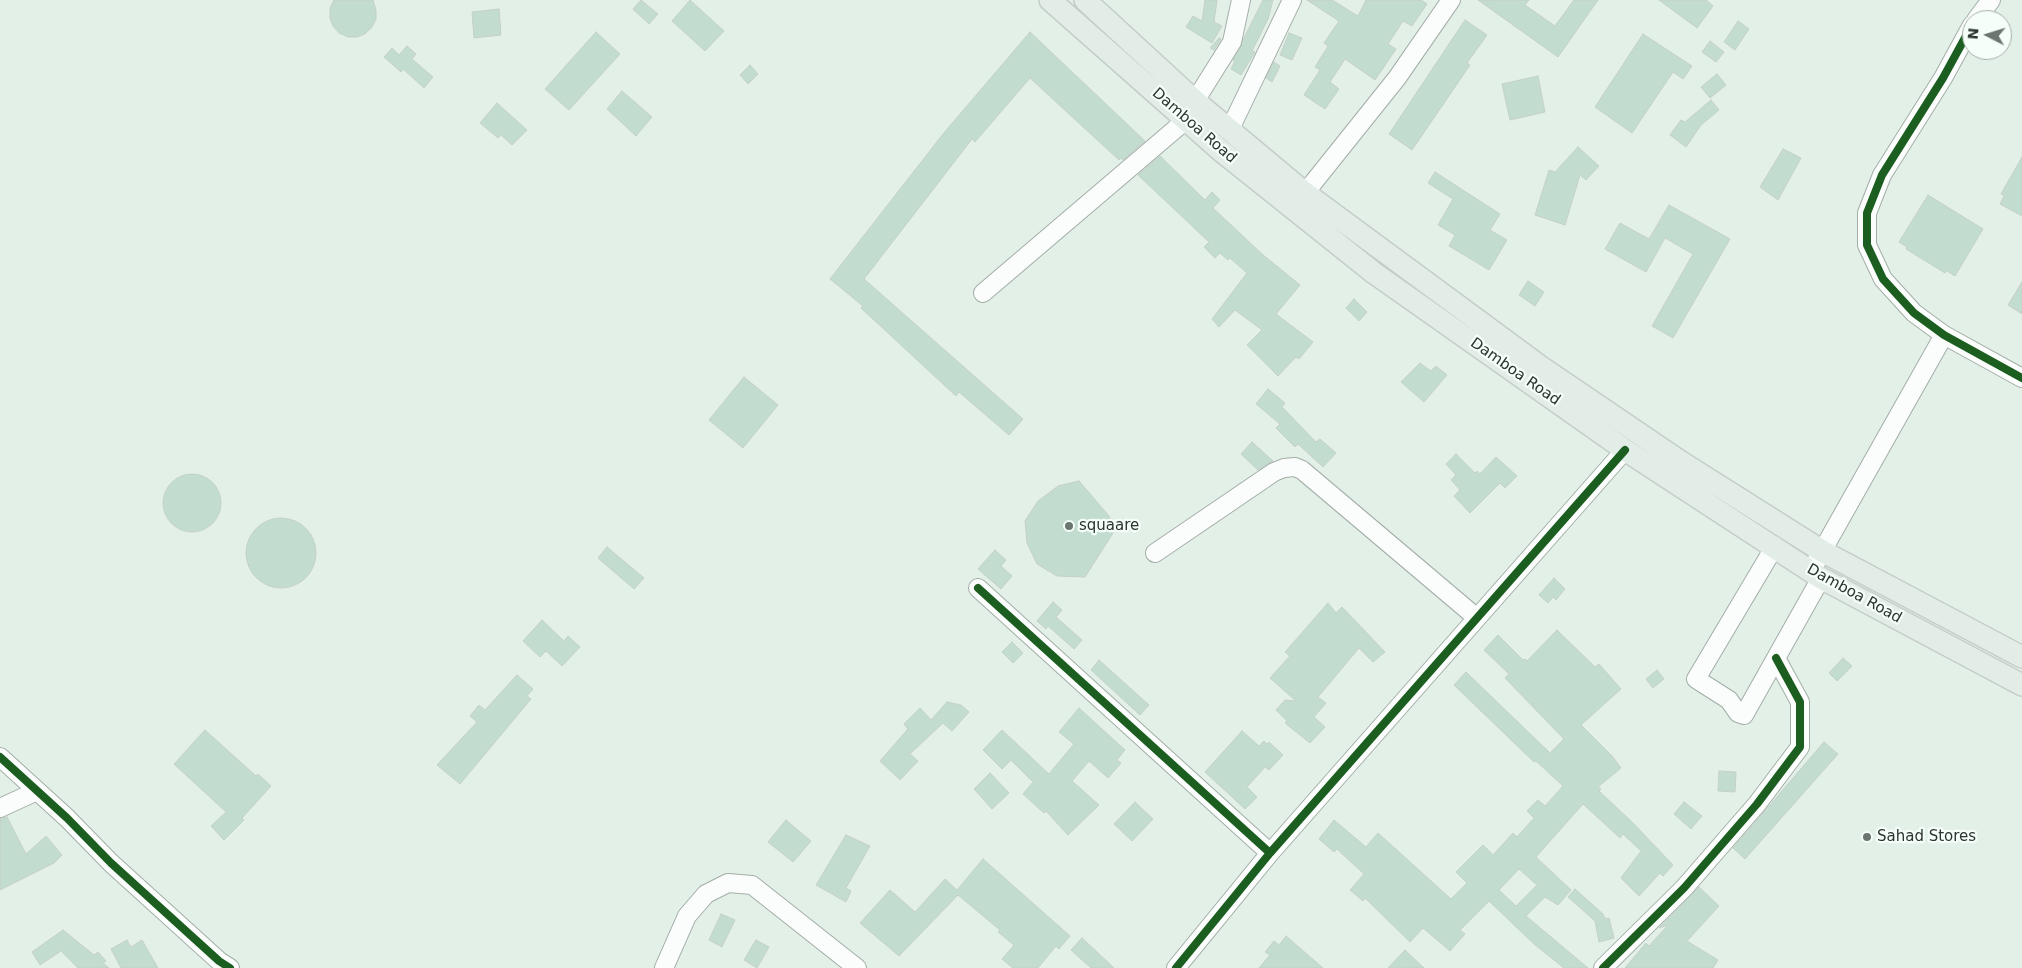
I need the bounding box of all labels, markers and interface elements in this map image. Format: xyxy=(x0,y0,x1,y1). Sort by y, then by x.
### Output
north arrow xyxy=(1962,10,2012,60)
text: N xyxy=(1965,27,1982,40)
street label: Damboa Road xyxy=(1148,85,1240,167)
street label: Damboa Road xyxy=(1467,334,1563,410)
place label: squaare xyxy=(1079,517,1139,535)
marker: squaare xyxy=(1063,520,1075,532)
street label: Damboa Road xyxy=(1803,561,1905,627)
place label: Sahad Stores xyxy=(1877,828,1976,846)
marker: Sahad Stores xyxy=(1861,831,1873,843)

